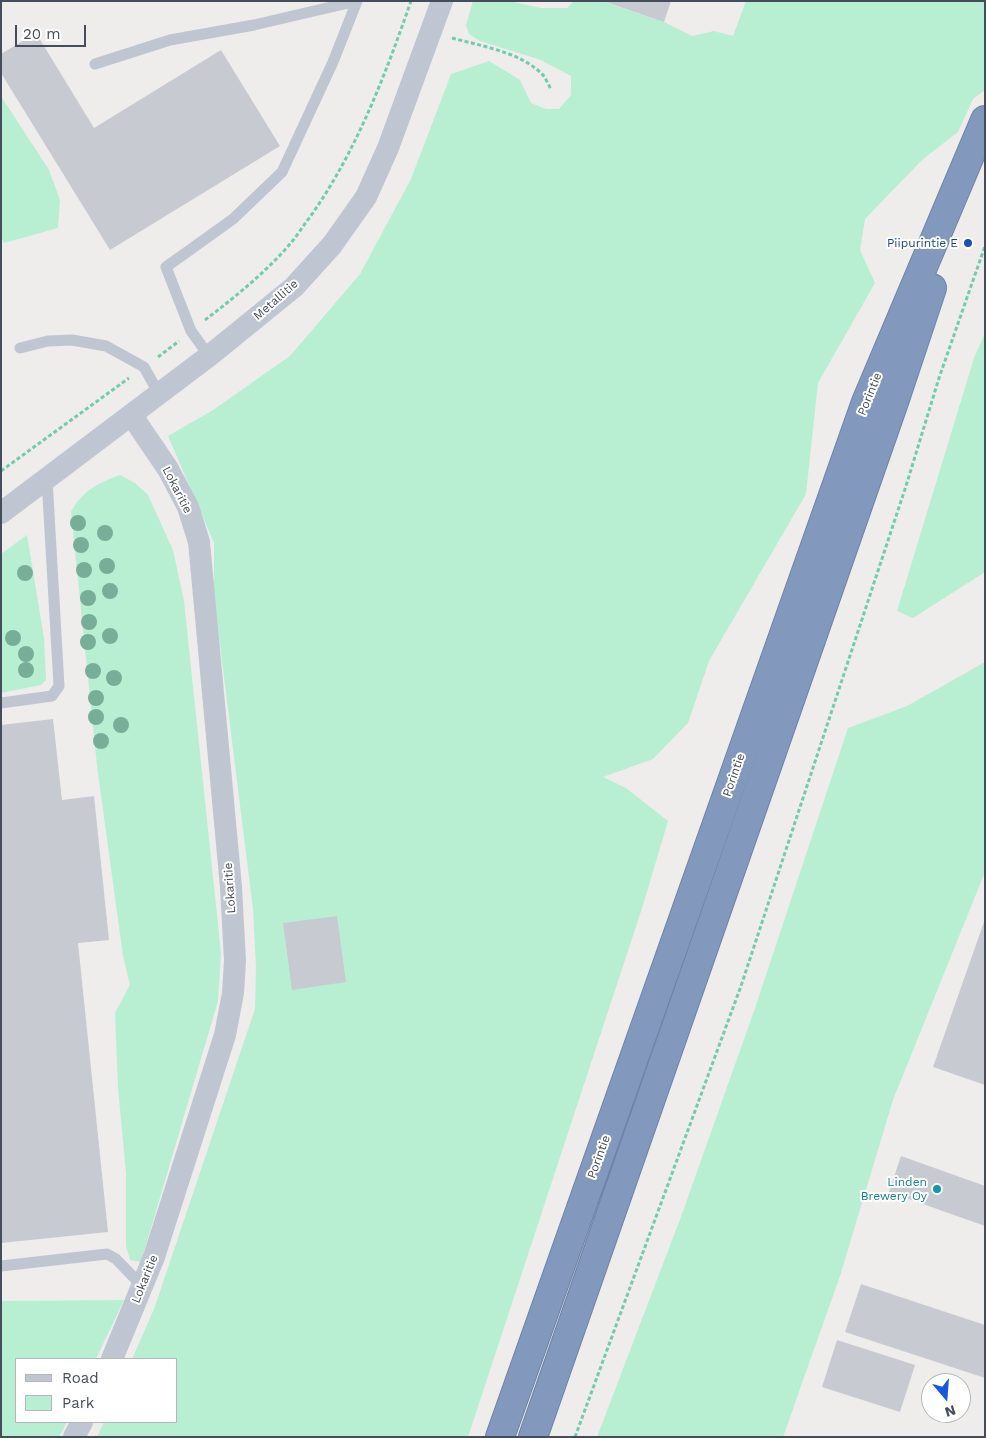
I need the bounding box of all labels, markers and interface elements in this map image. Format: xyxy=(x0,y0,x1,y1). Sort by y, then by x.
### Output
scale bar xyxy=(18,15,89,47)
text: 20 m xyxy=(23,25,61,43)
place label: Piipurintie E xyxy=(887,236,958,250)
marker: Piipurintie E xyxy=(962,237,974,249)
street label: Metallitie xyxy=(251,277,301,323)
street label: Porintie xyxy=(855,370,885,418)
street label: Lokaritie xyxy=(159,464,195,516)
street label: Porintie xyxy=(720,751,748,799)
street label: Lokaritie xyxy=(221,862,239,914)
street label: Porintie xyxy=(585,1133,613,1181)
place label: Linden Brewery Oy xyxy=(861,1175,927,1203)
marker: Linden Brewery Oy xyxy=(931,1183,943,1195)
street label: Lokaritie xyxy=(129,1253,161,1305)
legend xyxy=(15,1358,178,1423)
text: Road xyxy=(62,1369,99,1387)
north arrow xyxy=(921,1373,971,1423)
text: Park xyxy=(62,1394,94,1412)
text: N xyxy=(943,1402,958,1421)

